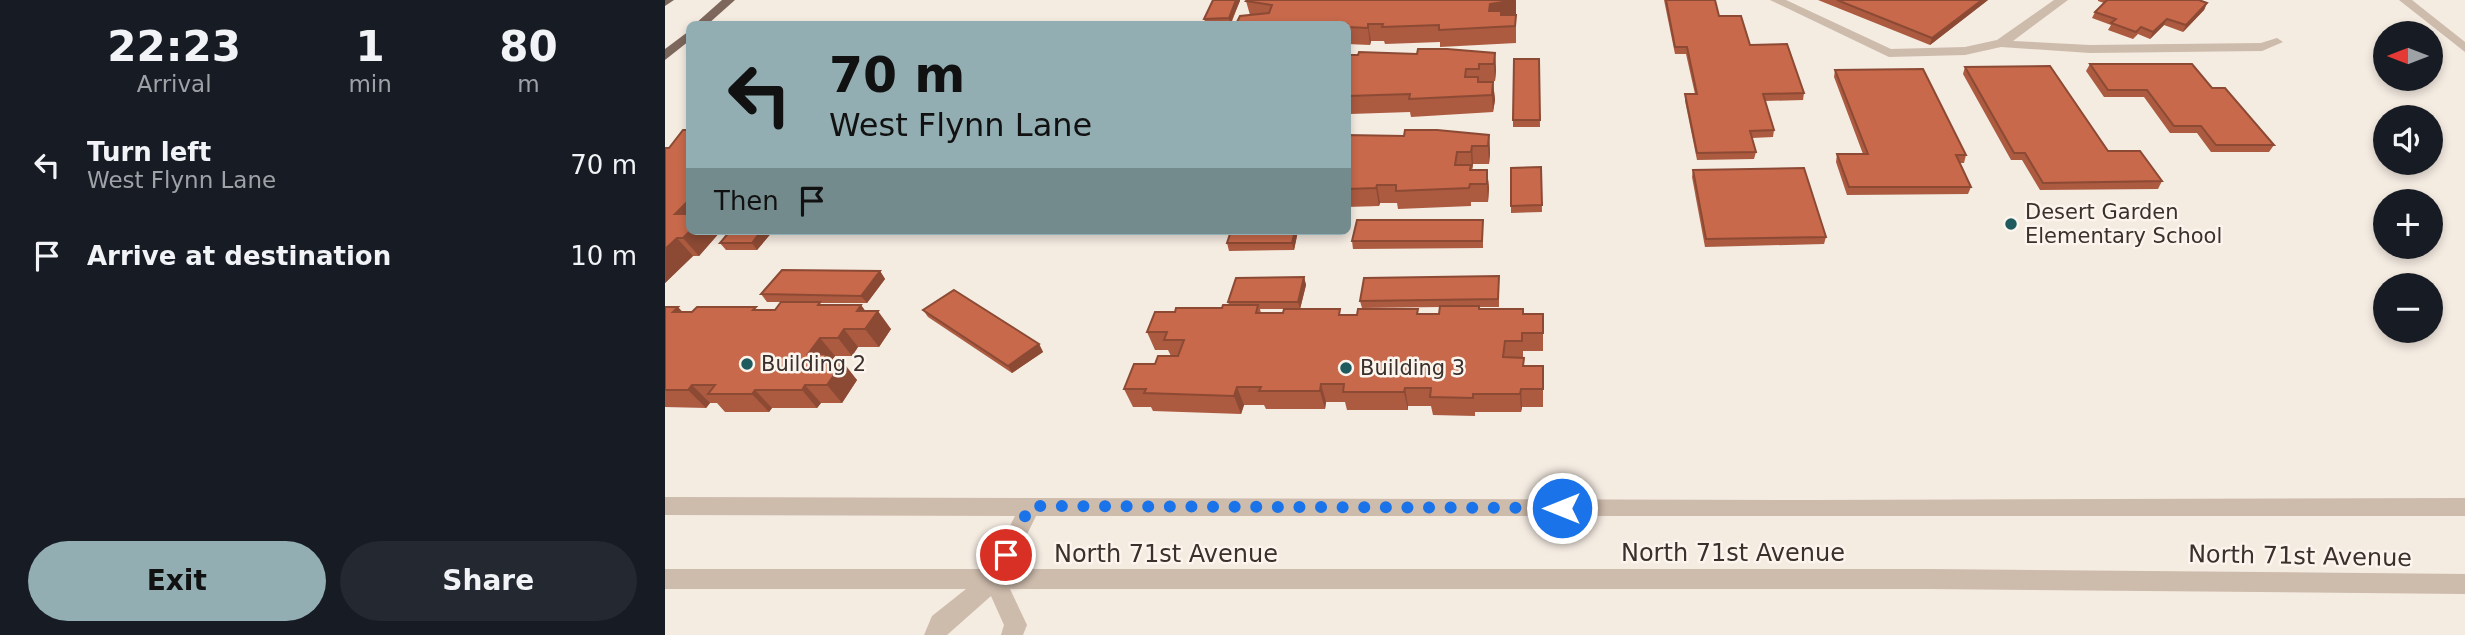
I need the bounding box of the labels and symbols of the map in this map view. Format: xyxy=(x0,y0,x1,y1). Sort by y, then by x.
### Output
north arrow xyxy=(2373,21,2443,91)
place label: Desert Garden Elementary School xyxy=(2025,200,2222,248)
marker: Desert Garden Elementary School xyxy=(2003,216,2019,232)
place label: Building 2 xyxy=(761,352,866,376)
marker: Building 2 xyxy=(739,356,755,372)
place label: Building 3 xyxy=(1360,356,1465,380)
marker: Building 3 xyxy=(1338,360,1354,376)
position arrow xyxy=(1525,471,1599,545)
pin xyxy=(976,525,1036,585)
street label: North 71st Avenue xyxy=(1621,539,1845,567)
street label: North 71st Avenue xyxy=(1054,540,1278,568)
street label: North 71st Avenue xyxy=(2188,540,2412,572)

